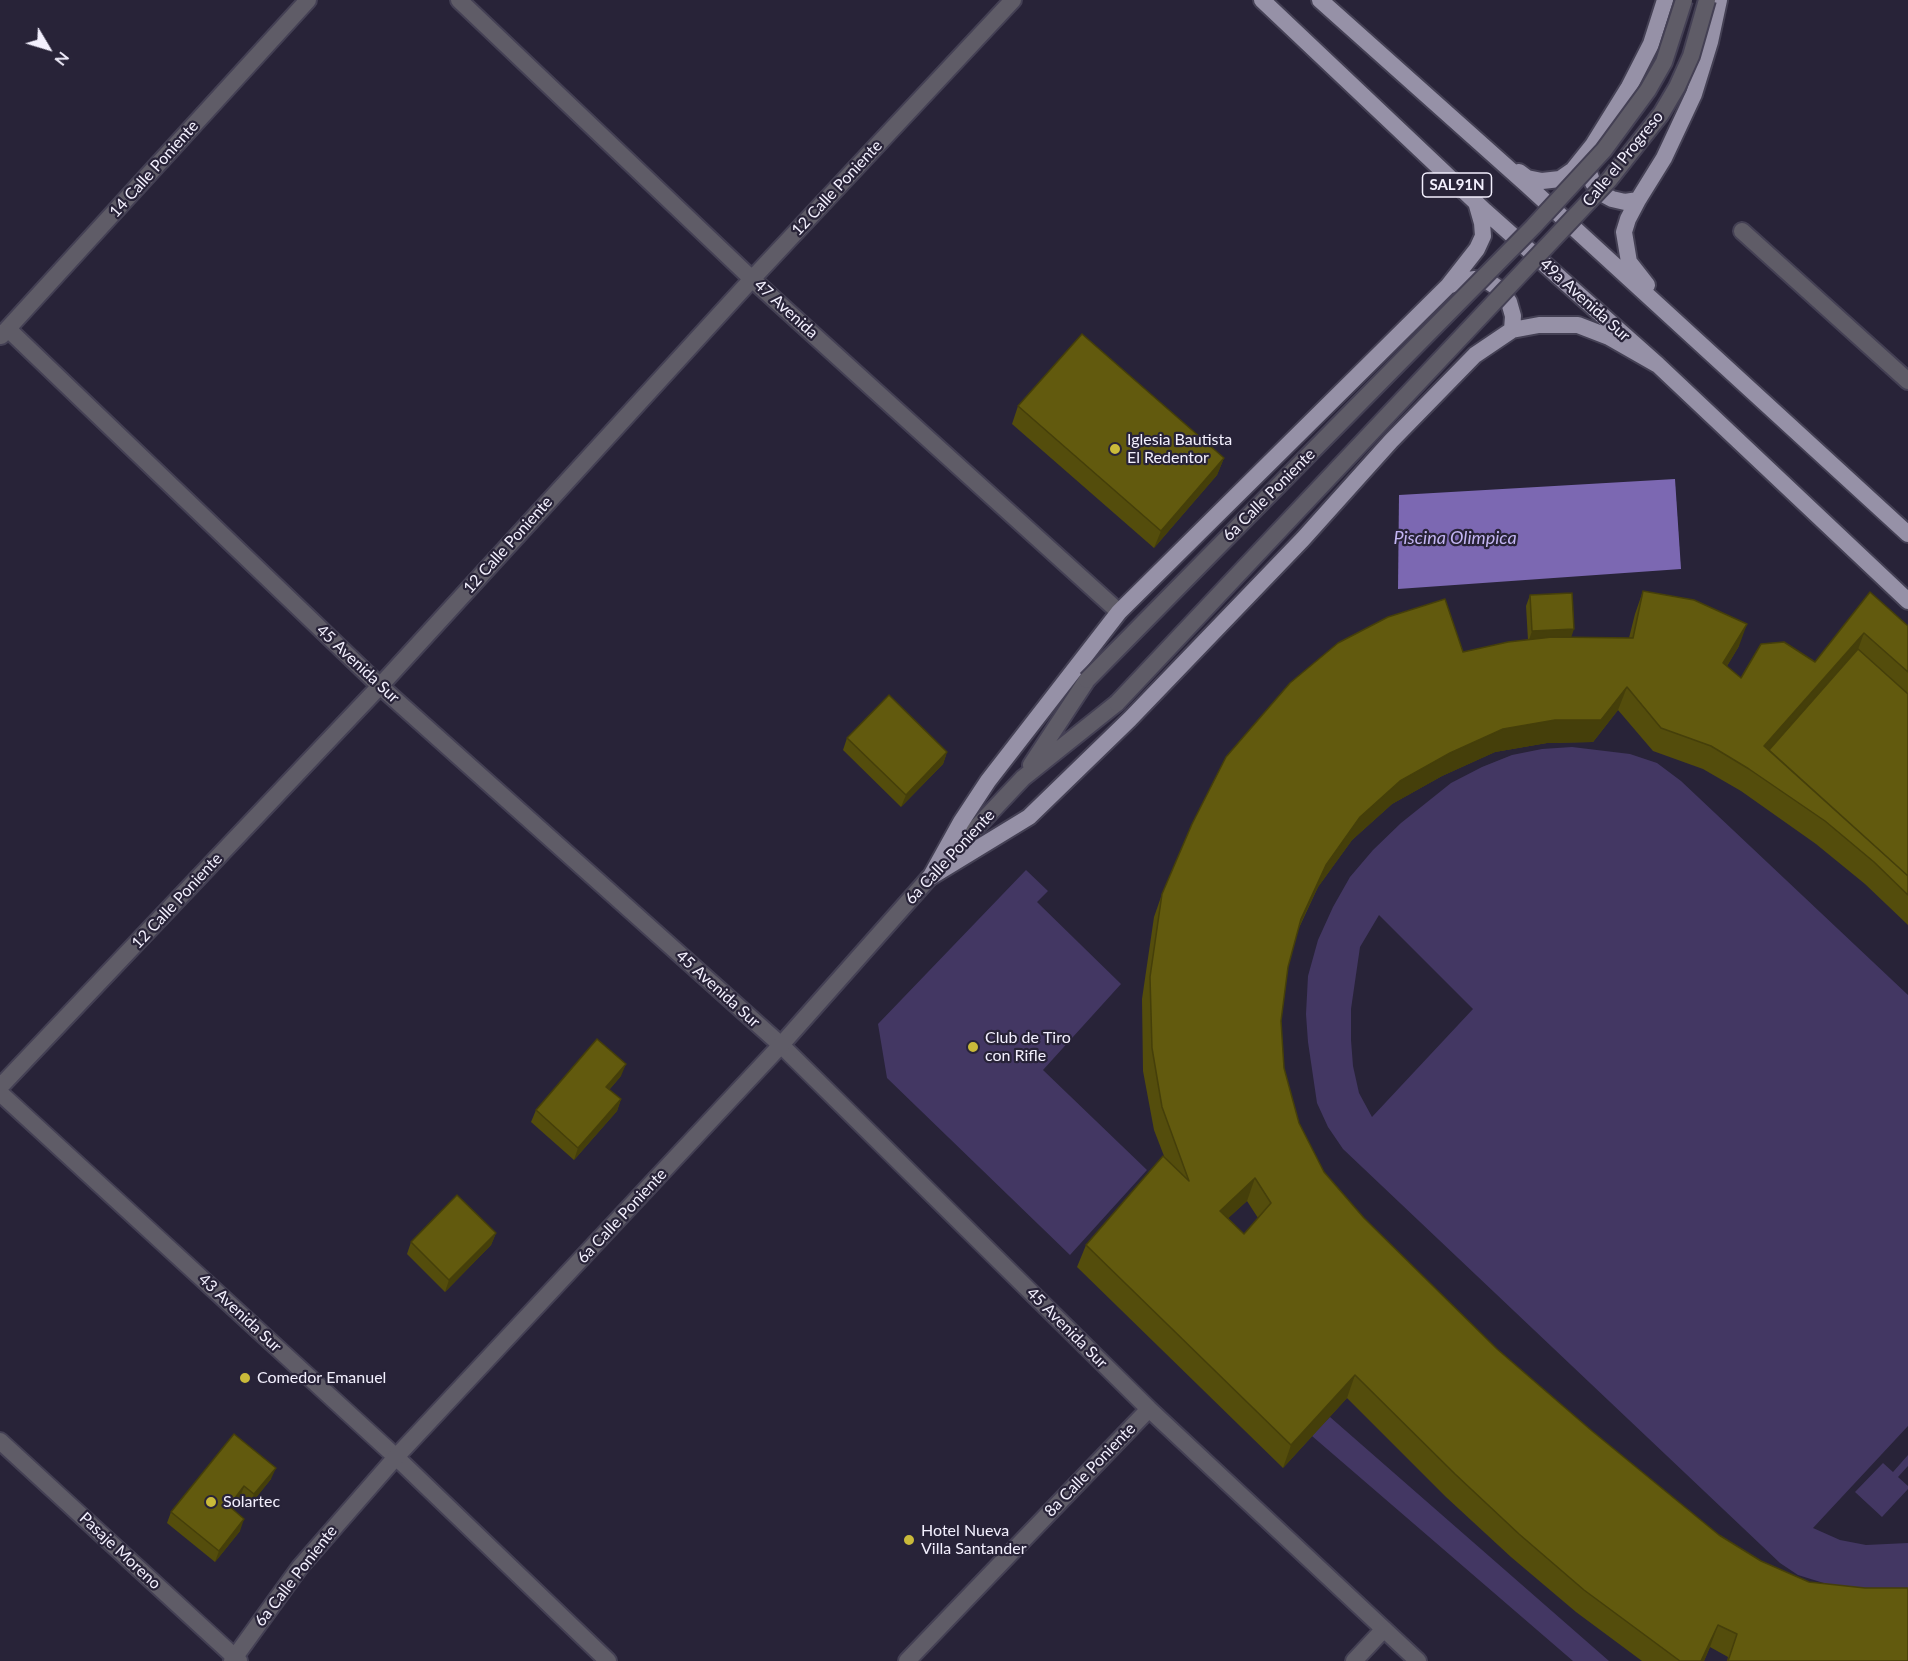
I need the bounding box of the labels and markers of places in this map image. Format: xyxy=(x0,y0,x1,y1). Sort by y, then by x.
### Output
place label: Iglesia Bautista El Redentor xyxy=(1127,430,1232,468)
marker: Iglesia Bautista El Redentor xyxy=(1108,442,1122,456)
place label: Club de Tiro con Rifle xyxy=(985,1028,1071,1066)
marker: Club de Tiro con Rifle xyxy=(966,1040,980,1054)
place label: Comedor Emanuel xyxy=(257,1368,386,1388)
marker: Comedor Emanuel xyxy=(238,1371,252,1385)
place label: Solartec xyxy=(223,1492,280,1512)
marker: Solartec xyxy=(204,1495,218,1509)
place label: Hotel Nueva Villa Santander xyxy=(921,1521,1026,1559)
marker: Hotel Nueva Villa Santander xyxy=(902,1533,916,1547)

